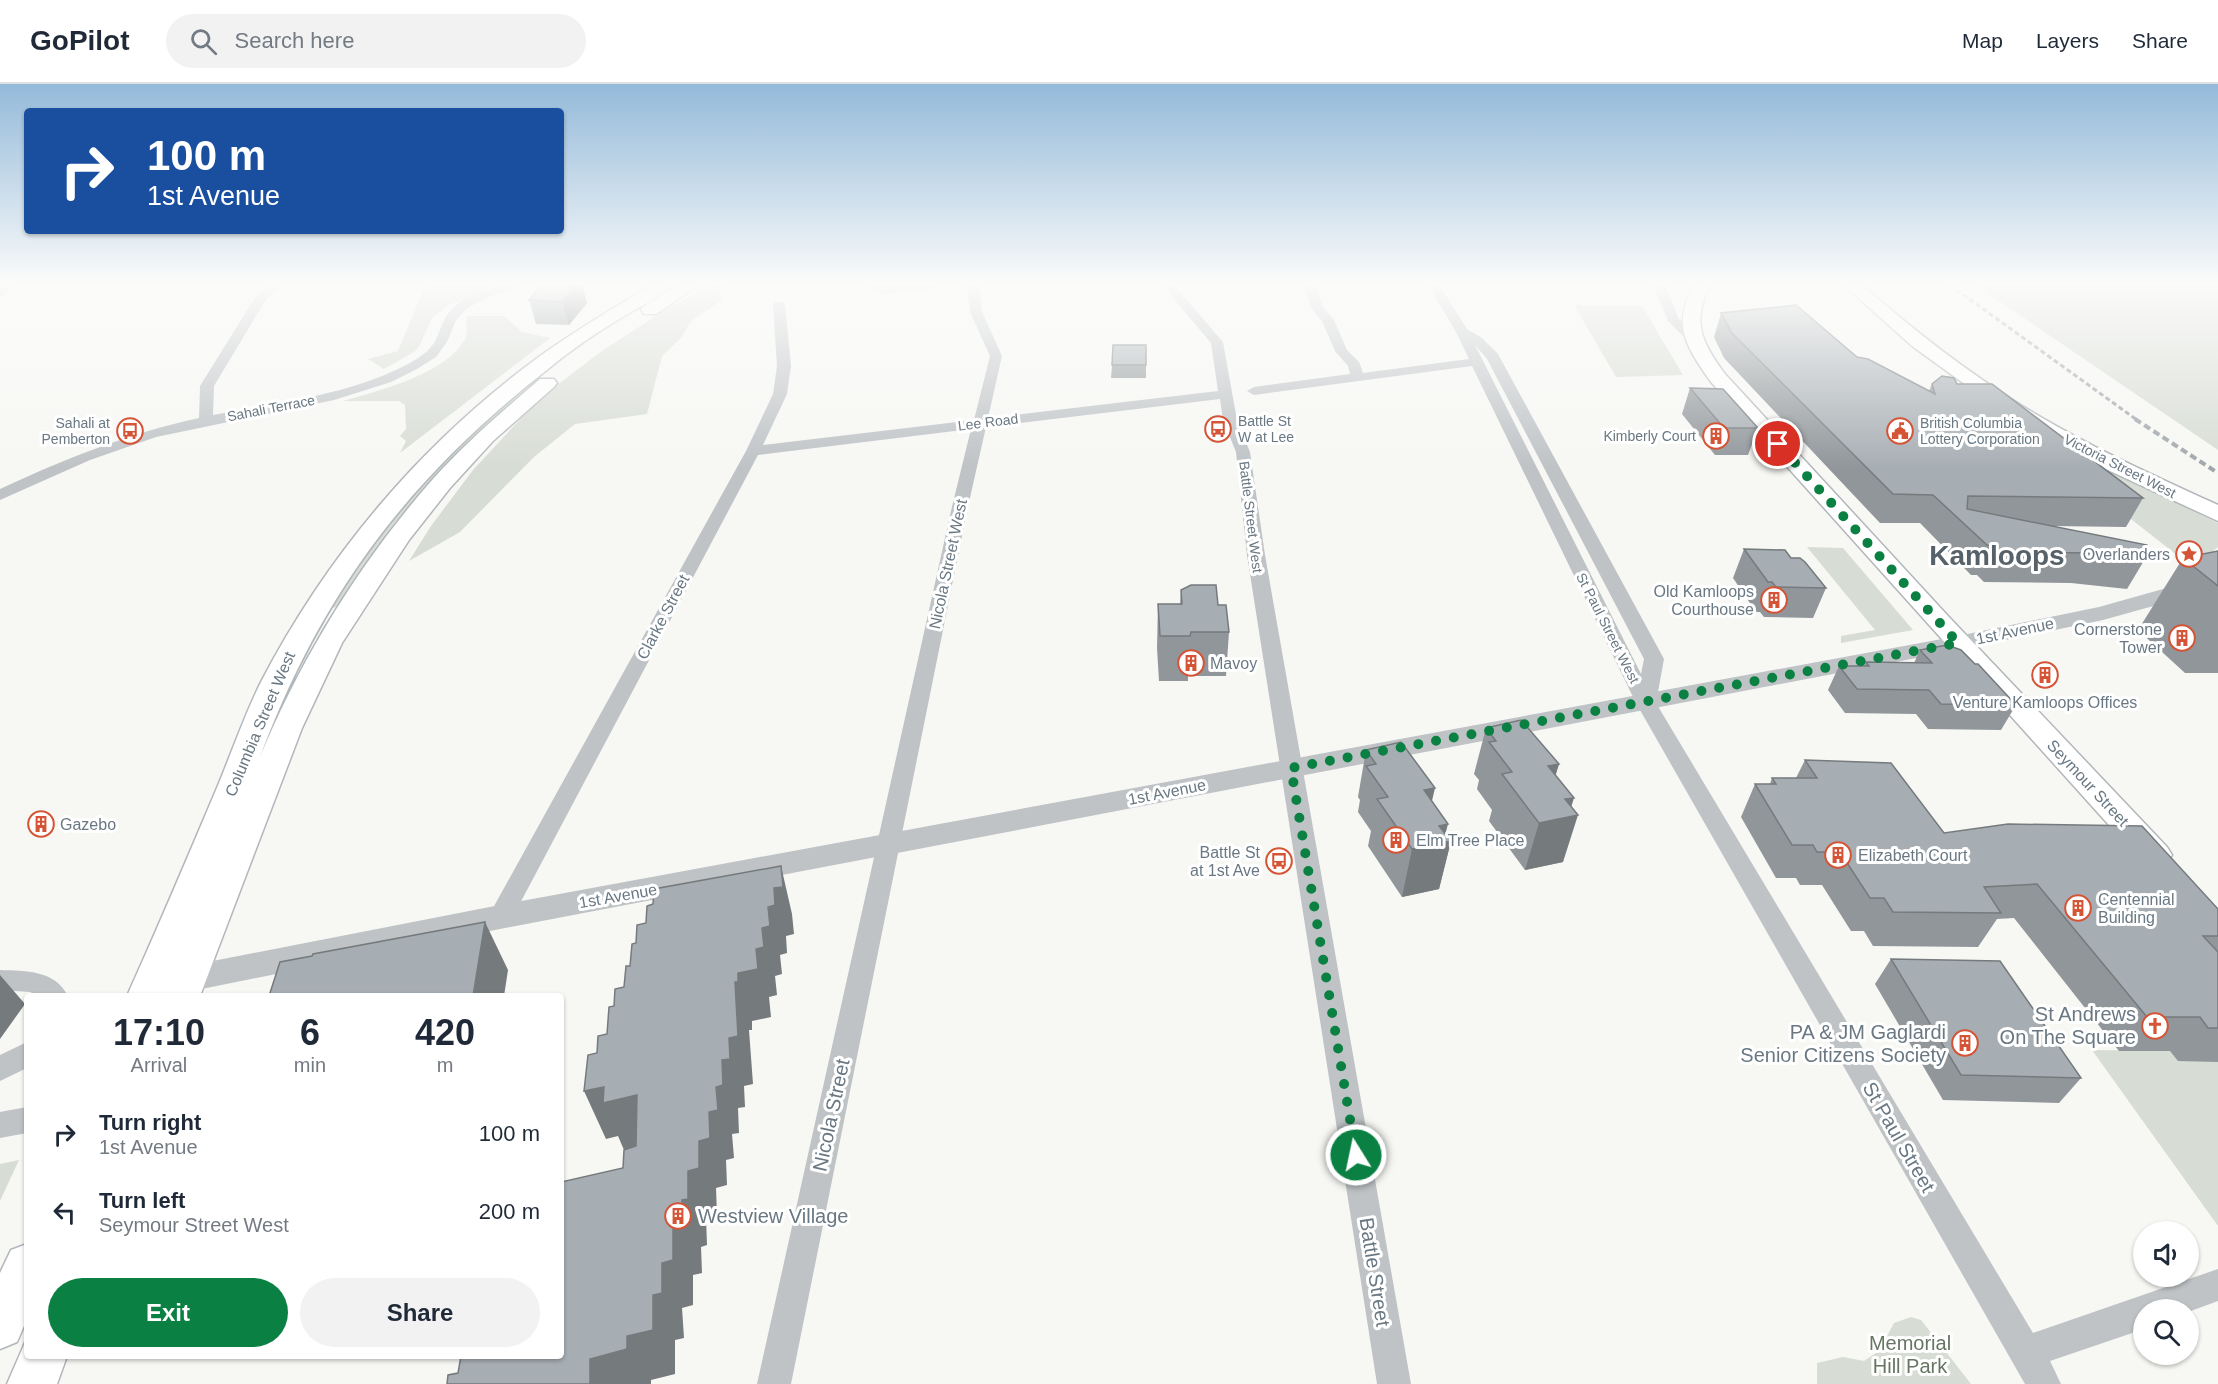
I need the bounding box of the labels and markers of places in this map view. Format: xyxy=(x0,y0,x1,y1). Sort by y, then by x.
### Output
place label: Battle St W at Lee xyxy=(1238,413,1294,445)
bus stop icon: Battle St W at Lee xyxy=(1203,414,1233,444)
place label: Sahali at Pemberton xyxy=(42,415,110,447)
place label: British Columbia Lottery Corporation xyxy=(1920,415,2040,447)
bus stop icon: Sahali at Pemberton xyxy=(115,416,145,446)
public building icon: British Columbia Lottery Corporation xyxy=(1885,416,1915,446)
pin xyxy=(1752,418,1803,469)
building icon: Kimberly Court xyxy=(1701,421,1731,451)
place label: Kimberly Court xyxy=(1603,428,1696,444)
place icon: Overlanders xyxy=(2174,539,2204,569)
place label: Overlanders xyxy=(2083,546,2170,563)
place label: Old Kamloops Courthouse xyxy=(1654,583,1754,618)
building icon: Old Kamloops Courthouse xyxy=(1759,585,1789,615)
place label: Cornerstone Tower xyxy=(2074,621,2163,656)
building icon: Cornerstone Tower xyxy=(2167,623,2197,653)
building icon: Mavoy xyxy=(1176,648,1206,678)
place label: Mavoy xyxy=(1210,655,1257,672)
building icon: Venture Kamloops Offices xyxy=(2030,660,2060,690)
place label: Venture Kamloops Offices xyxy=(1953,694,2137,711)
building icon: Gazebo xyxy=(26,809,56,839)
place label: Gazebo xyxy=(60,816,116,833)
building icon: Elm Tree Place xyxy=(1381,825,1411,855)
place label: Elm Tree Place xyxy=(1416,832,1525,849)
building icon: Elizabeth Court xyxy=(1823,840,1853,870)
place label: Battle St at 1st Ave xyxy=(1190,844,1261,879)
bus stop icon: Battle St at 1st Ave xyxy=(1264,846,1294,876)
place label: Elizabeth Court xyxy=(1858,847,1968,864)
place label: Centennial Building xyxy=(2098,891,2175,926)
building icon: Centennial Building xyxy=(2063,893,2093,923)
place label: St Andrews On The Square xyxy=(2000,1003,2136,1048)
church icon: St Andrews On The Square xyxy=(2140,1011,2170,1041)
place label: PA & JM Gaglardi Senior Citizens Society xyxy=(1740,1021,1946,1066)
building icon: PA & JM Gaglardi Senior Citizens Society xyxy=(1950,1028,1980,1058)
building icon: Westview Village xyxy=(663,1201,693,1231)
place label: Westview Village xyxy=(698,1205,848,1227)

